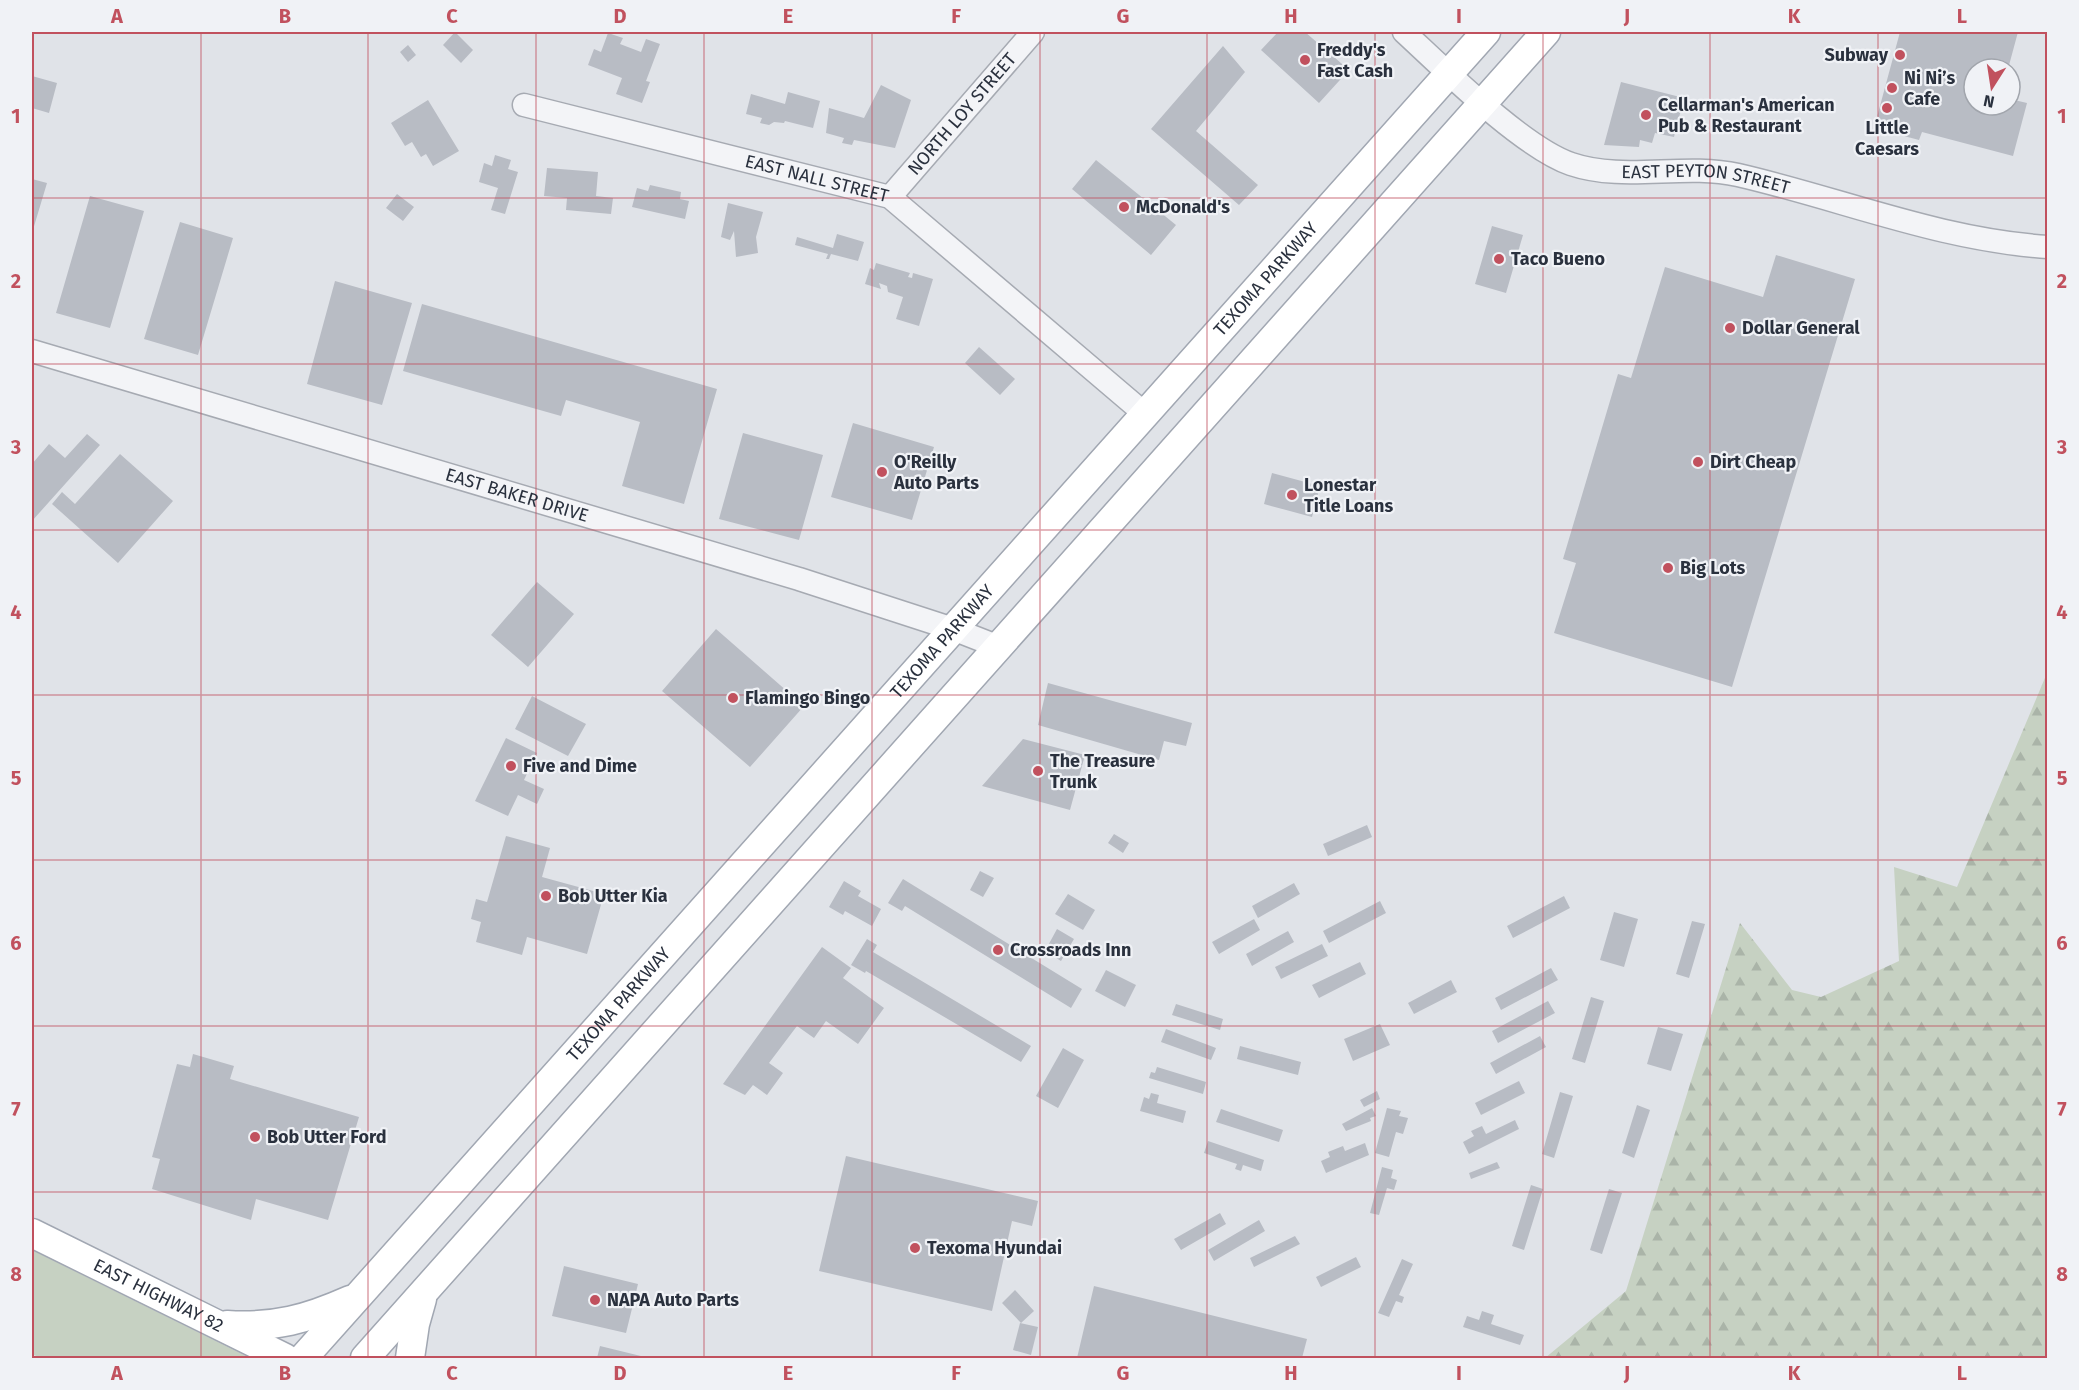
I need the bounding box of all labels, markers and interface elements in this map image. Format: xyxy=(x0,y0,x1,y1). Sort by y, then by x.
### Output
text: A xyxy=(110,4,124,28)
text: B xyxy=(279,4,291,28)
text: C xyxy=(446,4,458,28)
text: D xyxy=(613,4,627,28)
text: E xyxy=(783,4,793,28)
text: F xyxy=(951,4,961,28)
text: G xyxy=(1117,4,1129,28)
text: H xyxy=(1284,4,1298,28)
text: I xyxy=(1456,4,1462,28)
text: J xyxy=(1623,4,1630,28)
text: K xyxy=(1788,4,1801,28)
text: L xyxy=(1957,4,1967,28)
place label: Freddy's Fast Cash xyxy=(1317,39,1393,82)
place label: Subway xyxy=(1825,44,1889,66)
street label: NORTH LOY STREET xyxy=(903,48,1021,179)
marker: Subway xyxy=(1893,48,1907,62)
marker: Freddy's Fast Cash xyxy=(1298,53,1312,67)
north arrow xyxy=(1962,57,2022,117)
place label: Ni Ni’s Cafe xyxy=(1904,67,1955,110)
marker: Ni Ni’s Cafe xyxy=(1885,81,1899,95)
text: N xyxy=(1982,91,1996,112)
place label: Cellarman's American Pub & Restaurant xyxy=(1658,94,1835,137)
marker: Little Caesars xyxy=(1880,101,1894,115)
text: 1 xyxy=(11,104,21,128)
text: 1 xyxy=(2057,104,2067,128)
marker: Cellarman's American Pub & Restaurant xyxy=(1639,108,1653,122)
place label: Little Caesars xyxy=(1855,117,1919,160)
street label: EAST NALL STREET xyxy=(743,150,892,207)
street label: EAST PEYTON STREET xyxy=(1621,160,1793,199)
place label: McDonald's xyxy=(1136,196,1230,218)
marker: McDonald's xyxy=(1117,200,1131,214)
street label: TEXOMA PARKWAY xyxy=(1209,217,1322,341)
place label: Taco Bueno xyxy=(1511,248,1605,270)
marker: Taco Bueno xyxy=(1492,252,1506,266)
text: 2 xyxy=(11,269,21,293)
text: 2 xyxy=(2057,269,2067,293)
place label: Dollar General xyxy=(1742,317,1860,339)
marker: Dollar General xyxy=(1723,321,1737,335)
text: 3 xyxy=(10,435,21,459)
text: 3 xyxy=(2056,435,2067,459)
place label: O'Reilly Auto Parts xyxy=(893,451,979,494)
place label: Dirt Cheap xyxy=(1710,451,1796,473)
marker: Dirt Cheap xyxy=(1691,455,1705,469)
street label: EAST BAKER DRIVE xyxy=(443,464,591,527)
marker: O'Reilly Auto Parts xyxy=(875,465,889,479)
place label: Lonestar Title Loans xyxy=(1304,474,1393,517)
marker: Lonestar Title Loans xyxy=(1285,488,1299,502)
place label: Big Lots xyxy=(1680,557,1746,579)
marker: Big Lots xyxy=(1661,561,1675,575)
street label: TEXOMA PARKWAY xyxy=(886,580,999,703)
text: 4 xyxy=(10,600,22,624)
text: 4 xyxy=(2056,600,2068,624)
place label: Flamingo Bingo xyxy=(745,687,870,709)
marker: Flamingo Bingo xyxy=(726,691,740,705)
place label: The Treasure Trunk xyxy=(1050,750,1155,793)
place label: Five and Dime xyxy=(523,755,637,777)
marker: Five and Dime xyxy=(504,759,518,773)
marker: The Treasure Trunk xyxy=(1031,764,1045,778)
text: 5 xyxy=(11,766,22,790)
text: 5 xyxy=(2057,766,2068,790)
place label: Bob Utter Kia xyxy=(558,885,668,907)
marker: Bob Utter Kia xyxy=(539,889,553,903)
text: 6 xyxy=(10,931,22,955)
text: 6 xyxy=(2056,931,2068,955)
place label: Crossroads Inn xyxy=(1010,939,1131,961)
street label: TEXOMA PARKWAY xyxy=(562,943,675,1066)
marker: Crossroads Inn xyxy=(991,943,1005,957)
text: 7 xyxy=(11,1097,21,1121)
text: 7 xyxy=(2057,1097,2067,1121)
place label: Bob Utter Ford xyxy=(267,1126,386,1148)
marker: Bob Utter Ford xyxy=(248,1130,262,1144)
place label: Texoma Hyundai xyxy=(927,1237,1062,1259)
marker: Texoma Hyundai xyxy=(908,1241,922,1255)
street label: EAST HIGHWAY 82 xyxy=(90,1254,227,1337)
text: 8 xyxy=(10,1262,22,1286)
text: 8 xyxy=(2056,1262,2068,1286)
place label: NAPA Auto Parts xyxy=(607,1289,739,1311)
marker: NAPA Auto Parts xyxy=(588,1293,602,1307)
text: A xyxy=(110,1361,124,1385)
text: B xyxy=(279,1361,291,1385)
text: C xyxy=(446,1361,458,1385)
text: D xyxy=(613,1361,627,1385)
text: E xyxy=(783,1361,793,1385)
text: F xyxy=(951,1361,961,1385)
text: G xyxy=(1117,1361,1129,1385)
text: H xyxy=(1284,1361,1298,1385)
text: I xyxy=(1456,1361,1462,1385)
text: J xyxy=(1623,1361,1630,1385)
text: K xyxy=(1788,1361,1801,1385)
text: L xyxy=(1957,1361,1967,1385)

